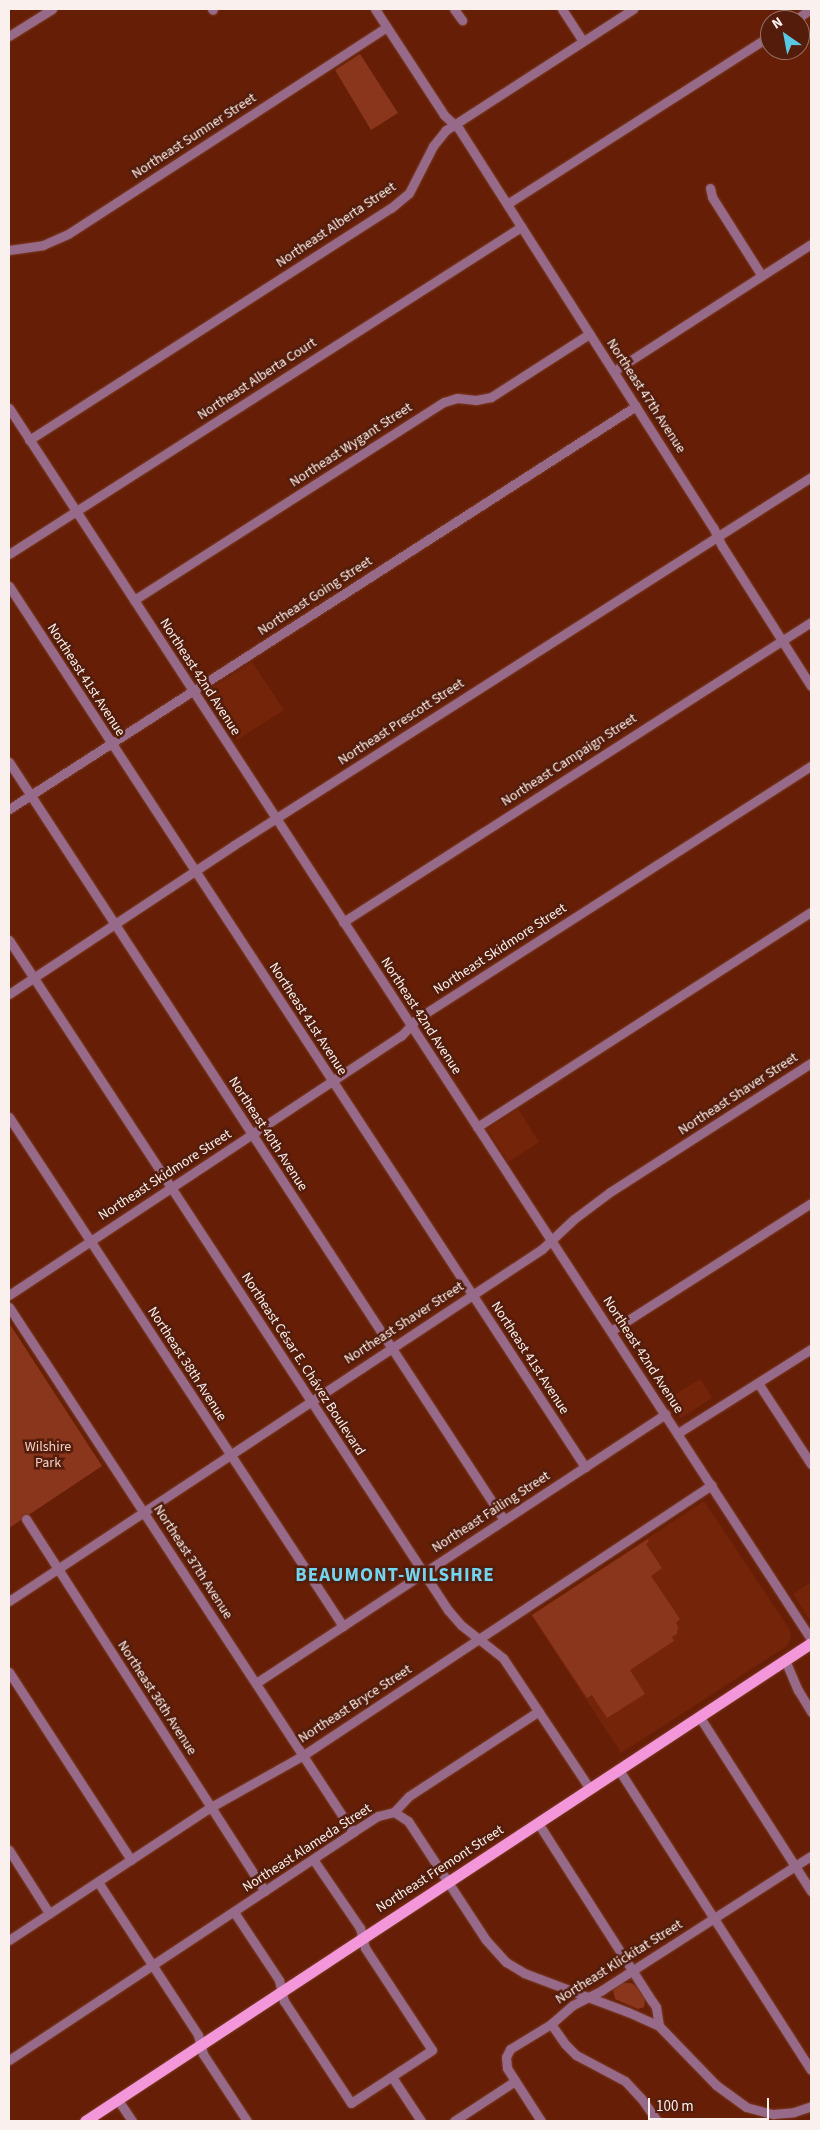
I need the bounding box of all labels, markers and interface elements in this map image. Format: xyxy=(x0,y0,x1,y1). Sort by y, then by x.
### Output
north arrow xyxy=(760,10,810,60)
text: N xyxy=(768,12,787,34)
street label: Northeast Sumner Street xyxy=(129,90,259,182)
street label: Northeast Alberta Street xyxy=(273,179,399,271)
street label: Northeast Alberta Court xyxy=(194,334,320,424)
street label: Northeast 47th Avenue xyxy=(603,336,689,456)
street label: Northeast Wygant Street xyxy=(287,399,415,491)
street label: Northeast Going Street xyxy=(255,553,375,639)
street label: Northeast 42nd Avenue xyxy=(156,615,244,739)
street label: Northeast 41st Avenue xyxy=(43,621,129,739)
street label: Northeast Prescott Street xyxy=(335,675,467,769)
street label: Northeast Campaign Street xyxy=(498,710,640,810)
street label: Northeast Skidmore Street xyxy=(430,900,570,998)
street label: Northeast 42nd Avenue xyxy=(377,954,465,1078)
street label: Northeast 41st Avenue xyxy=(265,960,351,1078)
street label: Northeast Shaver Street xyxy=(675,1049,801,1139)
street label: Northeast 40th Avenue xyxy=(225,1074,311,1194)
street label: Northeast Skidmore Street xyxy=(95,1126,235,1224)
street label: Northeast César E. Chávez Boulevard xyxy=(238,1269,368,1459)
street label: Northeast Shaver Street xyxy=(341,1278,467,1368)
street label: Northeast 42nd Avenue xyxy=(599,1293,687,1417)
street label: Northeast 41st Avenue xyxy=(487,1299,573,1417)
street label: Northeast 38th Avenue xyxy=(144,1304,230,1424)
park label: Wilshire Park xyxy=(25,1439,71,1471)
street label: Northeast Failing Street xyxy=(429,1468,553,1556)
street label: Northeast 37th Avenue xyxy=(150,1502,236,1622)
district label: BEAUMONT-WILSHIRE xyxy=(293,1565,497,1587)
street label: Northeast 36th Avenue xyxy=(114,1638,200,1758)
street label: Northeast Bryce Street xyxy=(295,1661,415,1747)
street label: Northeast Alameda Street xyxy=(239,1800,375,1896)
street label: Northeast Fremont Street xyxy=(373,1822,507,1916)
street label: Northeast Klickitat Street xyxy=(552,1916,686,2008)
scale bar xyxy=(650,2088,771,2120)
text: 100 m xyxy=(656,2096,694,2117)

